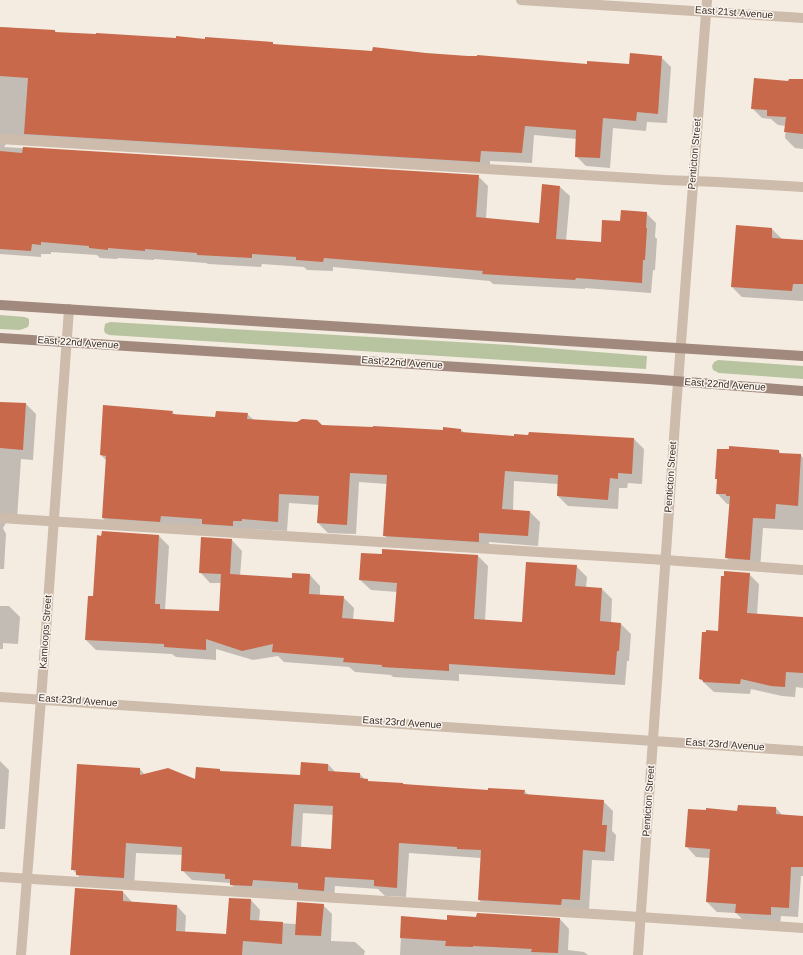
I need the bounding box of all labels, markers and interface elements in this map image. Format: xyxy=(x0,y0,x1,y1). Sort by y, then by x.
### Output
street label: East 21st Avenue xyxy=(695,4,773,22)
street label: Penticton Street xyxy=(686,118,704,190)
street label: East 22nd Avenue xyxy=(37,334,119,352)
street label: East 22nd Avenue xyxy=(361,354,443,372)
street label: East 22nd Avenue xyxy=(684,376,766,394)
street label: Penticton Street xyxy=(663,441,679,513)
street label: Kamloops Street xyxy=(37,595,55,669)
street label: East 23rd Avenue xyxy=(38,692,118,710)
street label: East 23rd Avenue xyxy=(362,714,442,732)
street label: East 23rd Avenue xyxy=(685,736,765,754)
street label: Penticton Street xyxy=(641,765,657,837)

